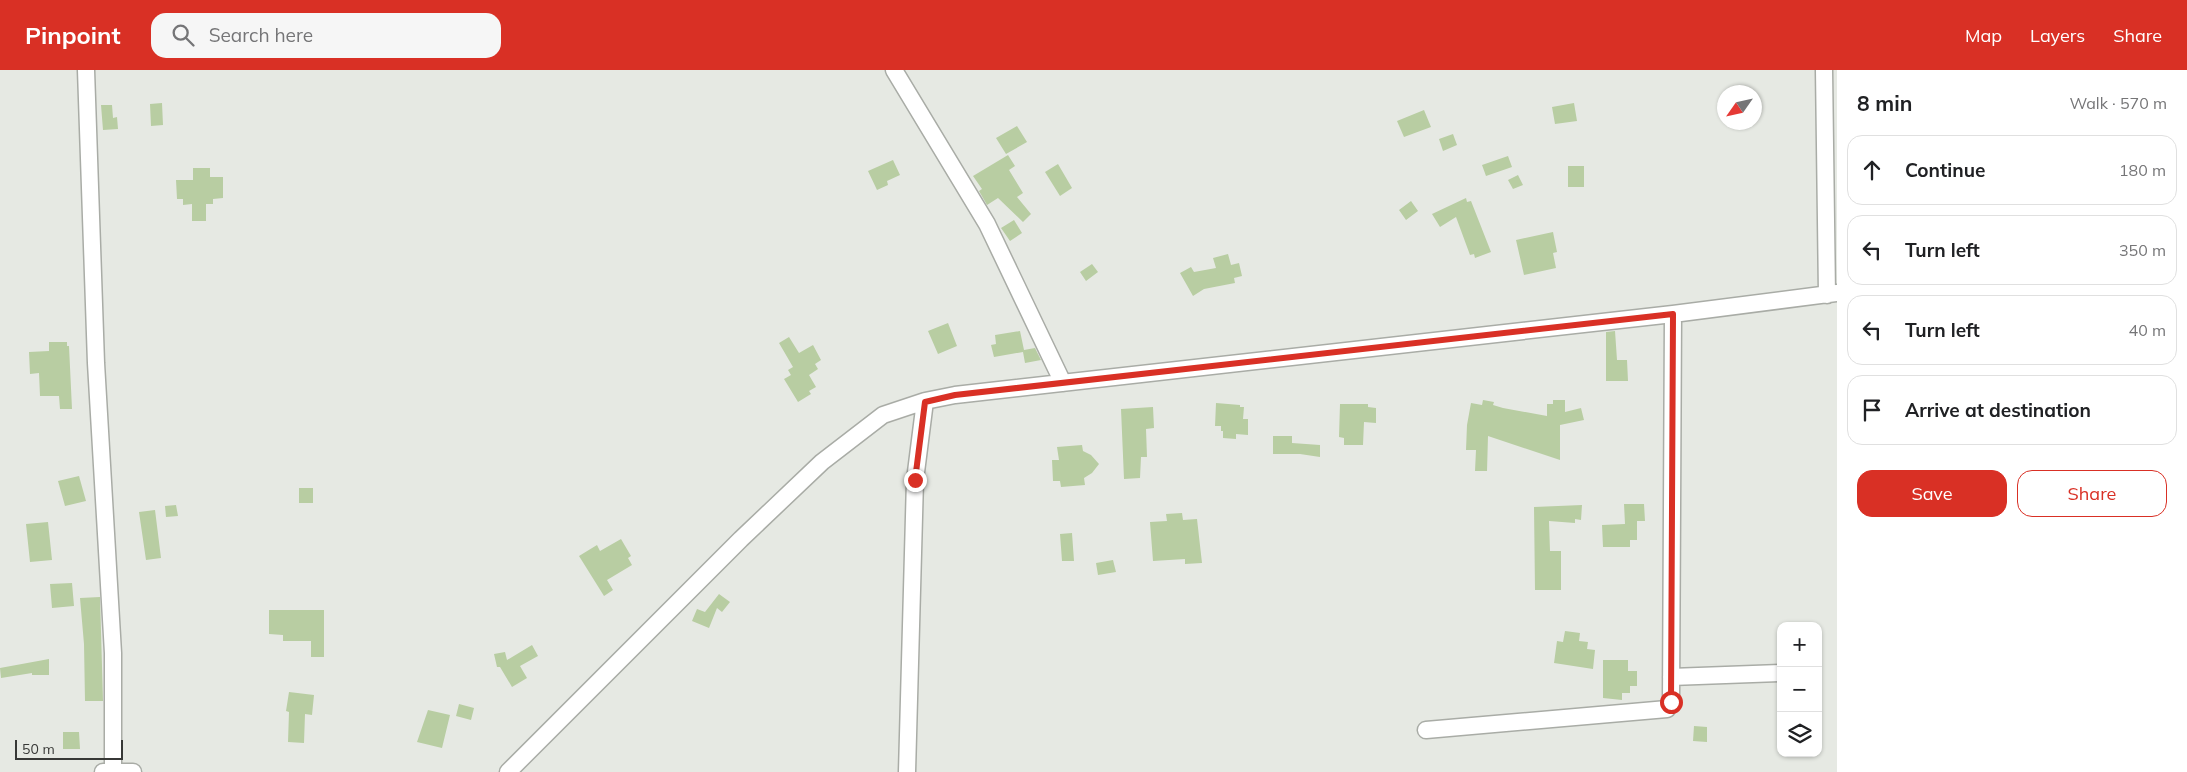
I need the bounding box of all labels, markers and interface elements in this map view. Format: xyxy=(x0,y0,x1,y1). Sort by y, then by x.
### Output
search box xyxy=(151,13,501,58)
text: Pinpoint xyxy=(25,20,121,50)
icon: search xyxy=(169,21,197,49)
text: Search here xyxy=(209,23,313,47)
text: Map xyxy=(1965,24,2002,47)
text: Layers xyxy=(2030,24,2085,47)
text: Share xyxy=(2113,24,2162,47)
north arrow xyxy=(1717,85,1762,130)
text: 8 min xyxy=(1857,90,1912,116)
text: Walk · 570 m xyxy=(2069,93,2167,113)
icon: ahead xyxy=(1858,156,1886,184)
text: Continue xyxy=(1905,158,1985,182)
text: 180 m xyxy=(2119,160,2166,180)
icon: left xyxy=(1858,236,1886,264)
text: Turn left xyxy=(1905,238,1980,262)
text: 350 m xyxy=(2119,240,2166,260)
icon: left xyxy=(1858,316,1886,344)
text: Turn left xyxy=(1905,318,1980,342)
text: 40 m xyxy=(2129,320,2166,340)
icon: arrive xyxy=(1858,396,1886,424)
text: Arrive at destination xyxy=(1905,398,2091,422)
route end xyxy=(904,469,927,492)
button: Save xyxy=(1857,470,2007,517)
button: Share xyxy=(2017,470,2167,517)
map controls xyxy=(1777,622,1822,757)
button: + xyxy=(1777,622,1822,667)
button: − xyxy=(1777,667,1822,712)
route start xyxy=(1660,691,1683,714)
button: layers xyxy=(1777,712,1822,757)
scale bar xyxy=(15,737,122,760)
text: 50 m xyxy=(22,740,55,758)

